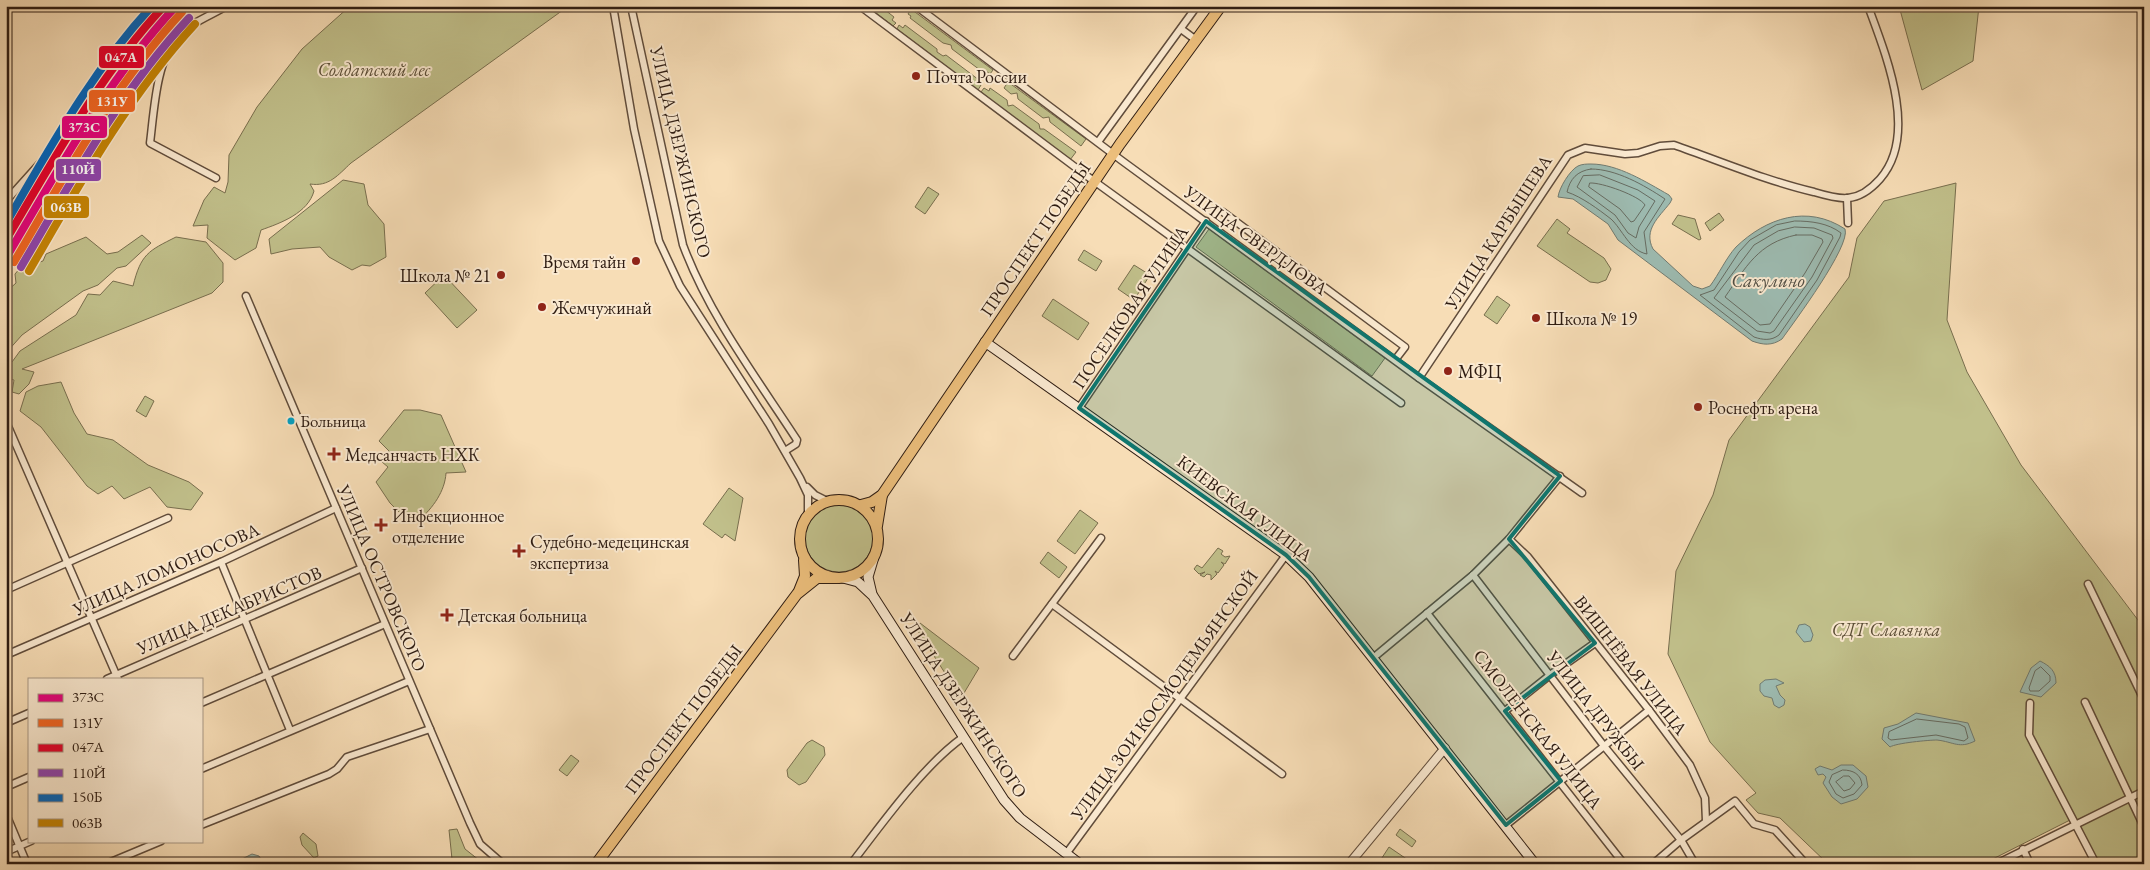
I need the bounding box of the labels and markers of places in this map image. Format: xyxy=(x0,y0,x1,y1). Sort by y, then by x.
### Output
place label: Почта России xyxy=(926,65,1028,88)
marker: Почта России xyxy=(910,70,922,82)
place label: Время тайн xyxy=(543,250,626,273)
marker: Время тайн xyxy=(630,255,642,267)
place label: Школа № 21 xyxy=(400,264,491,287)
marker: Школа № 21 xyxy=(495,269,507,281)
place label: Жемчужинай xyxy=(551,296,652,319)
marker: Жемчужинай xyxy=(536,301,548,313)
place label: Школа № 19 xyxy=(1546,307,1638,330)
marker: Школа № 19 xyxy=(1530,312,1542,324)
place label: МФЦ xyxy=(1458,360,1502,383)
marker: МФЦ xyxy=(1442,365,1454,377)
place label: Роснефть арена xyxy=(1708,396,1819,419)
marker: Роснефть арена xyxy=(1692,401,1704,413)
place label: Больница xyxy=(300,410,366,432)
marker: Больница xyxy=(286,416,296,426)
place label: Медсанчасть НХК xyxy=(345,443,480,466)
marker: Медсанчасть НХК xyxy=(327,447,341,461)
place label: Инфекционное отделение xyxy=(392,504,504,548)
marker: Инфекционное отделение xyxy=(374,518,388,532)
place label: Судебно-медецинская экспертиза xyxy=(530,530,689,574)
marker: Судебно-медецинская экспертиза xyxy=(512,544,526,558)
place label: Детская больница xyxy=(458,604,588,627)
marker: Детская больница xyxy=(440,608,454,622)

